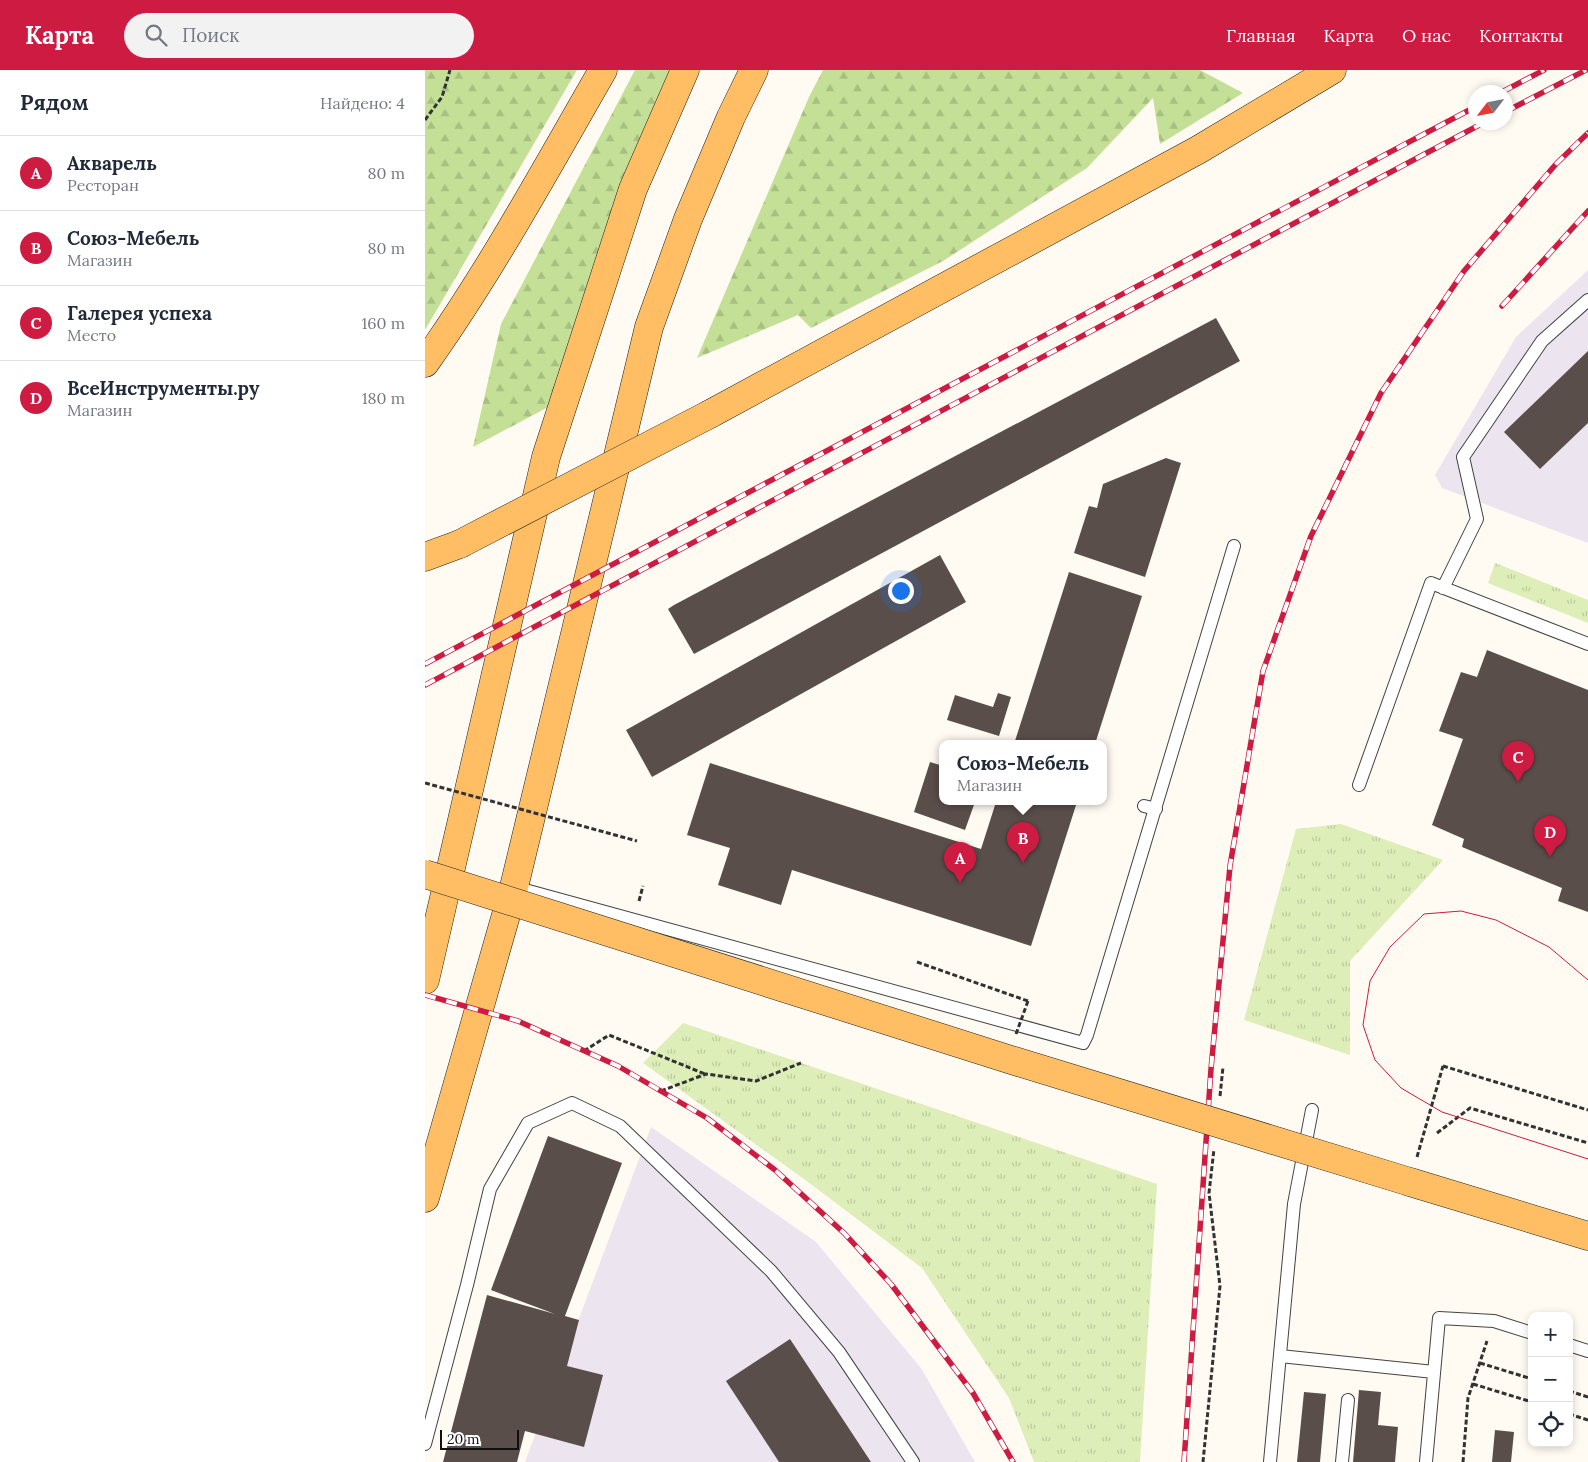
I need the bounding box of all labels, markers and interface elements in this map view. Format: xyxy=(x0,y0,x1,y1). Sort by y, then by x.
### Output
search box xyxy=(124,13,474,58)
text: Карта xyxy=(25,20,94,51)
icon: search xyxy=(142,21,170,49)
text: Поиск xyxy=(182,23,240,47)
text: Главная xyxy=(1226,24,1295,47)
text: Карта xyxy=(1323,24,1374,47)
text: О нас xyxy=(1402,24,1451,47)
text: Контакты xyxy=(1479,24,1563,47)
north arrow xyxy=(1468,85,1513,130)
text: Рядом xyxy=(20,89,89,116)
text: Найдено: 4 xyxy=(320,93,405,113)
text: Акварель xyxy=(67,151,157,175)
text: A xyxy=(31,163,41,183)
text: 80 m xyxy=(368,163,405,183)
text: Ресторан xyxy=(67,175,139,195)
text: Союз-Мебель xyxy=(67,226,199,250)
text: B xyxy=(31,238,41,258)
text: 80 m xyxy=(368,238,405,258)
text: Магазин xyxy=(67,250,133,270)
text: Галерея успеха xyxy=(67,301,212,325)
text: C xyxy=(30,313,42,333)
text: 160 m xyxy=(361,313,405,333)
text: Место xyxy=(67,325,116,345)
text: ВсеИнструменты.ру xyxy=(67,376,259,400)
text: D xyxy=(30,388,42,408)
text: 180 m xyxy=(362,388,405,408)
text: Магазин xyxy=(67,400,133,420)
your location xyxy=(888,578,914,604)
popup xyxy=(939,740,1107,805)
pin: C xyxy=(1502,741,1534,782)
text: Союз-Мебель xyxy=(957,751,1089,775)
text: Магазин xyxy=(957,775,1022,795)
pin: D xyxy=(1534,816,1566,857)
pin: B xyxy=(1007,822,1039,863)
pin: A xyxy=(944,842,976,883)
map controls xyxy=(1528,1312,1573,1447)
button: + xyxy=(1528,1312,1573,1357)
button: − xyxy=(1528,1357,1573,1402)
button: locate xyxy=(1528,1402,1573,1447)
scale bar xyxy=(440,1427,519,1450)
text: 20 m xyxy=(447,1430,479,1448)

